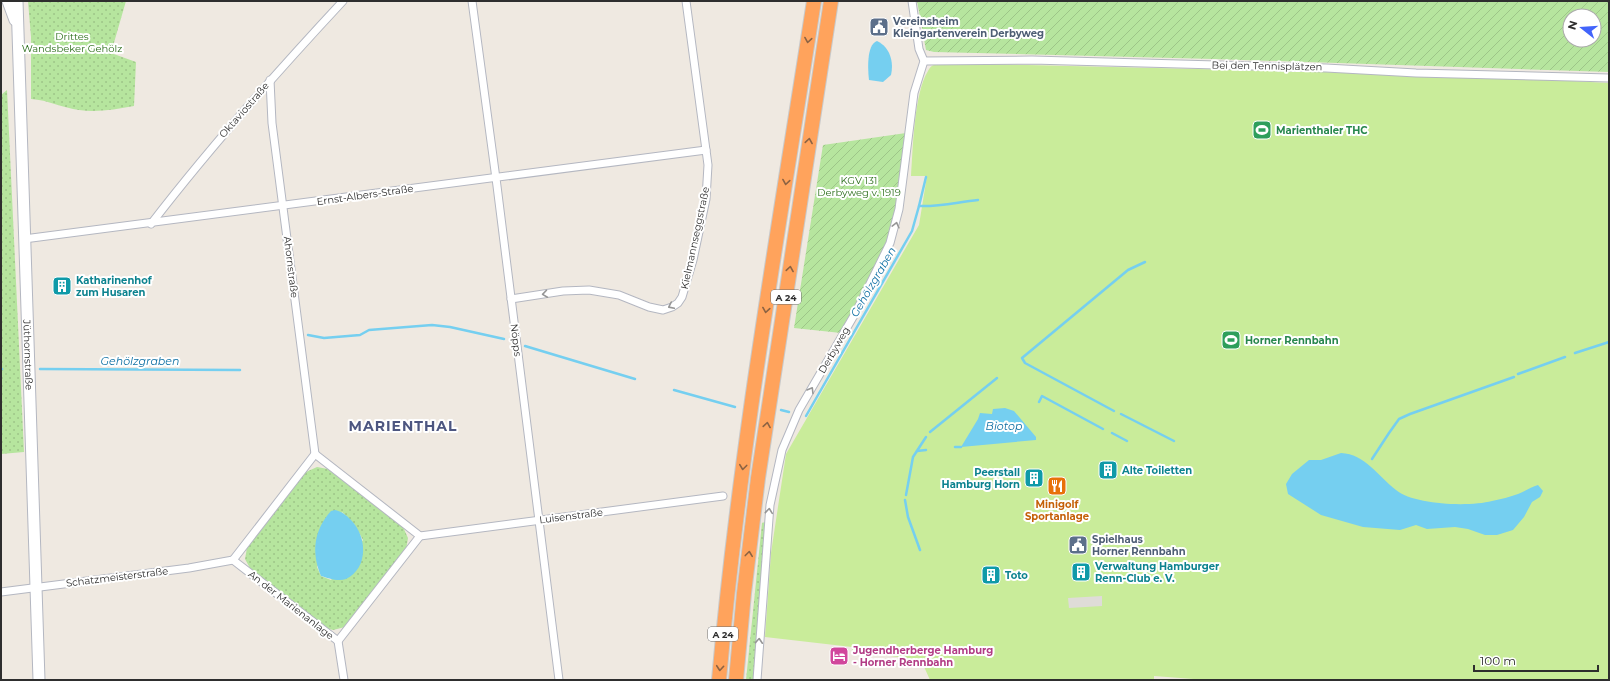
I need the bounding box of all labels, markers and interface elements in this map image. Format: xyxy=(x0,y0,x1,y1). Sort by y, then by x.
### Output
north arrow xyxy=(1562,8,1602,48)
place label: Vereinsheim Kleingartenverein Derbyweg xyxy=(892,15,1044,40)
public building icon: Vereinsheim Kleingartenverein Derbyweg xyxy=(868,16,890,38)
text: N xyxy=(1564,19,1580,31)
park label: Drittes Wandsbeker Gehölz xyxy=(22,30,122,55)
one-way arrow xyxy=(804,36,813,43)
street label: Bei den Tennisplätzen xyxy=(1212,59,1322,73)
street label: Oktaviostraße xyxy=(216,79,272,141)
sports icon: Marienthaler THC xyxy=(1251,119,1273,141)
place label: Marienthaler THC xyxy=(1276,124,1368,137)
one-way arrow xyxy=(804,137,813,144)
park label: KGV 131 Derbyweg v. 1919 xyxy=(817,174,901,199)
one-way arrow xyxy=(782,179,791,185)
street label: Ernst-Albers-Straße xyxy=(316,182,414,208)
street label: Kielmannseggstraße xyxy=(678,186,712,290)
one-way arrow xyxy=(891,222,900,229)
street label: Ahornstraße xyxy=(281,235,301,299)
water label: Gehölzgraben xyxy=(847,244,899,320)
one-way arrow xyxy=(785,266,794,272)
place label: Katharinenhof zum Husaren xyxy=(76,274,153,299)
building icon: Katharinenhof zum Husaren xyxy=(51,275,73,297)
one-way arrow xyxy=(542,289,548,298)
road number: A 24 xyxy=(771,290,801,304)
one-way arrow xyxy=(668,301,675,309)
one-way arrow xyxy=(762,307,771,313)
street label: Jüthornstraße xyxy=(21,318,36,390)
street label: Nöpps xyxy=(508,323,524,357)
street label: Derbyweg xyxy=(815,324,853,376)
sports icon: Horner Rennbahn xyxy=(1220,329,1242,351)
place label: Horner Rennbahn xyxy=(1245,334,1339,347)
water label: Gehölzgraben xyxy=(101,354,179,368)
one-way arrow xyxy=(806,387,813,394)
district label: MARIENTHAL xyxy=(349,417,457,435)
water label: Biotop xyxy=(986,419,1022,433)
one-way arrow xyxy=(762,422,770,428)
building icon: Alte Toiletten xyxy=(1097,459,1119,481)
one-way arrow xyxy=(739,464,748,471)
place label: Alte Toiletten xyxy=(1121,464,1192,477)
place label: Peerstall Hamburg Horn xyxy=(942,466,1020,491)
building icon: Peerstall Hamburg Horn xyxy=(1023,467,1045,489)
restaurant icon: Minigolf Sportanlage xyxy=(1046,475,1068,497)
place label: Minigolf Sportanlage xyxy=(1025,498,1089,523)
street label: Luisenstraße xyxy=(538,506,604,526)
one-way arrow xyxy=(764,508,773,515)
place label: Spielhaus Horner Rennbahn xyxy=(1092,533,1186,558)
public building icon: Spielhaus Horner Rennbahn xyxy=(1067,534,1089,556)
one-way arrow xyxy=(744,551,753,557)
place label: Verwaltung Hamburger Renn-Club e. V. xyxy=(1094,560,1220,585)
building icon: Verwaltung Hamburger Renn-Club e. V. xyxy=(1070,561,1092,583)
street label: Schatzmeisterstraße xyxy=(65,564,169,590)
building icon: Toto xyxy=(980,564,1002,586)
street label: An der Marienanlage xyxy=(246,568,336,642)
place label: Toto xyxy=(1005,569,1028,582)
road number: A 24 xyxy=(708,627,738,641)
one-way arrow xyxy=(755,638,764,644)
place label: Jugendherberge Hamburg - Horner Rennbahn xyxy=(852,644,993,669)
hotel icon: Jugendherberge Hamburg - Horner Rennbahn xyxy=(828,645,850,667)
scale bar xyxy=(1474,647,1598,673)
text: 100 m xyxy=(1480,653,1516,668)
one-way arrow xyxy=(716,665,725,671)

